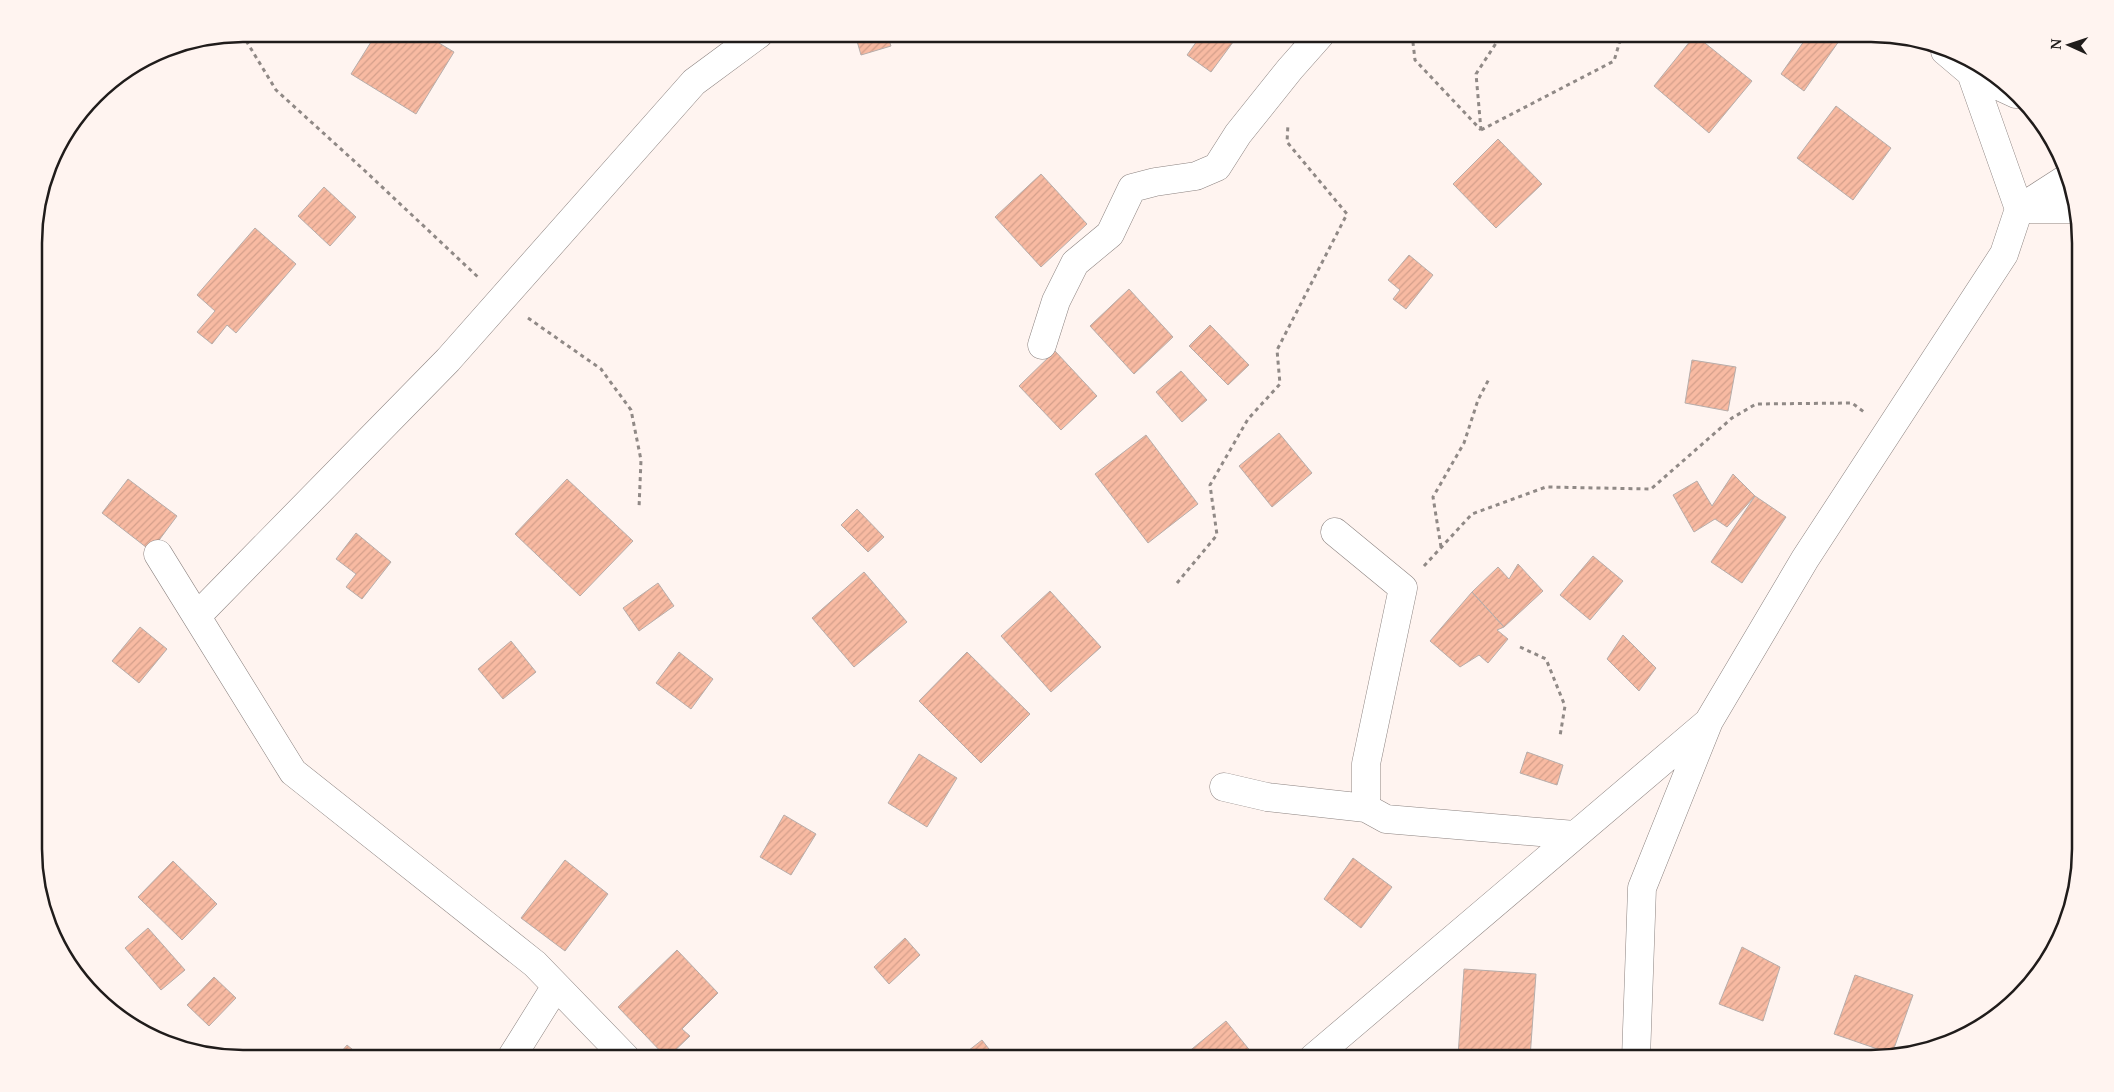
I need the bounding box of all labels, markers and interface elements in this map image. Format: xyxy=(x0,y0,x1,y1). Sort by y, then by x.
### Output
north arrow xyxy=(2044,20,2094,70)
text: N xyxy=(2046,38,2065,50)

